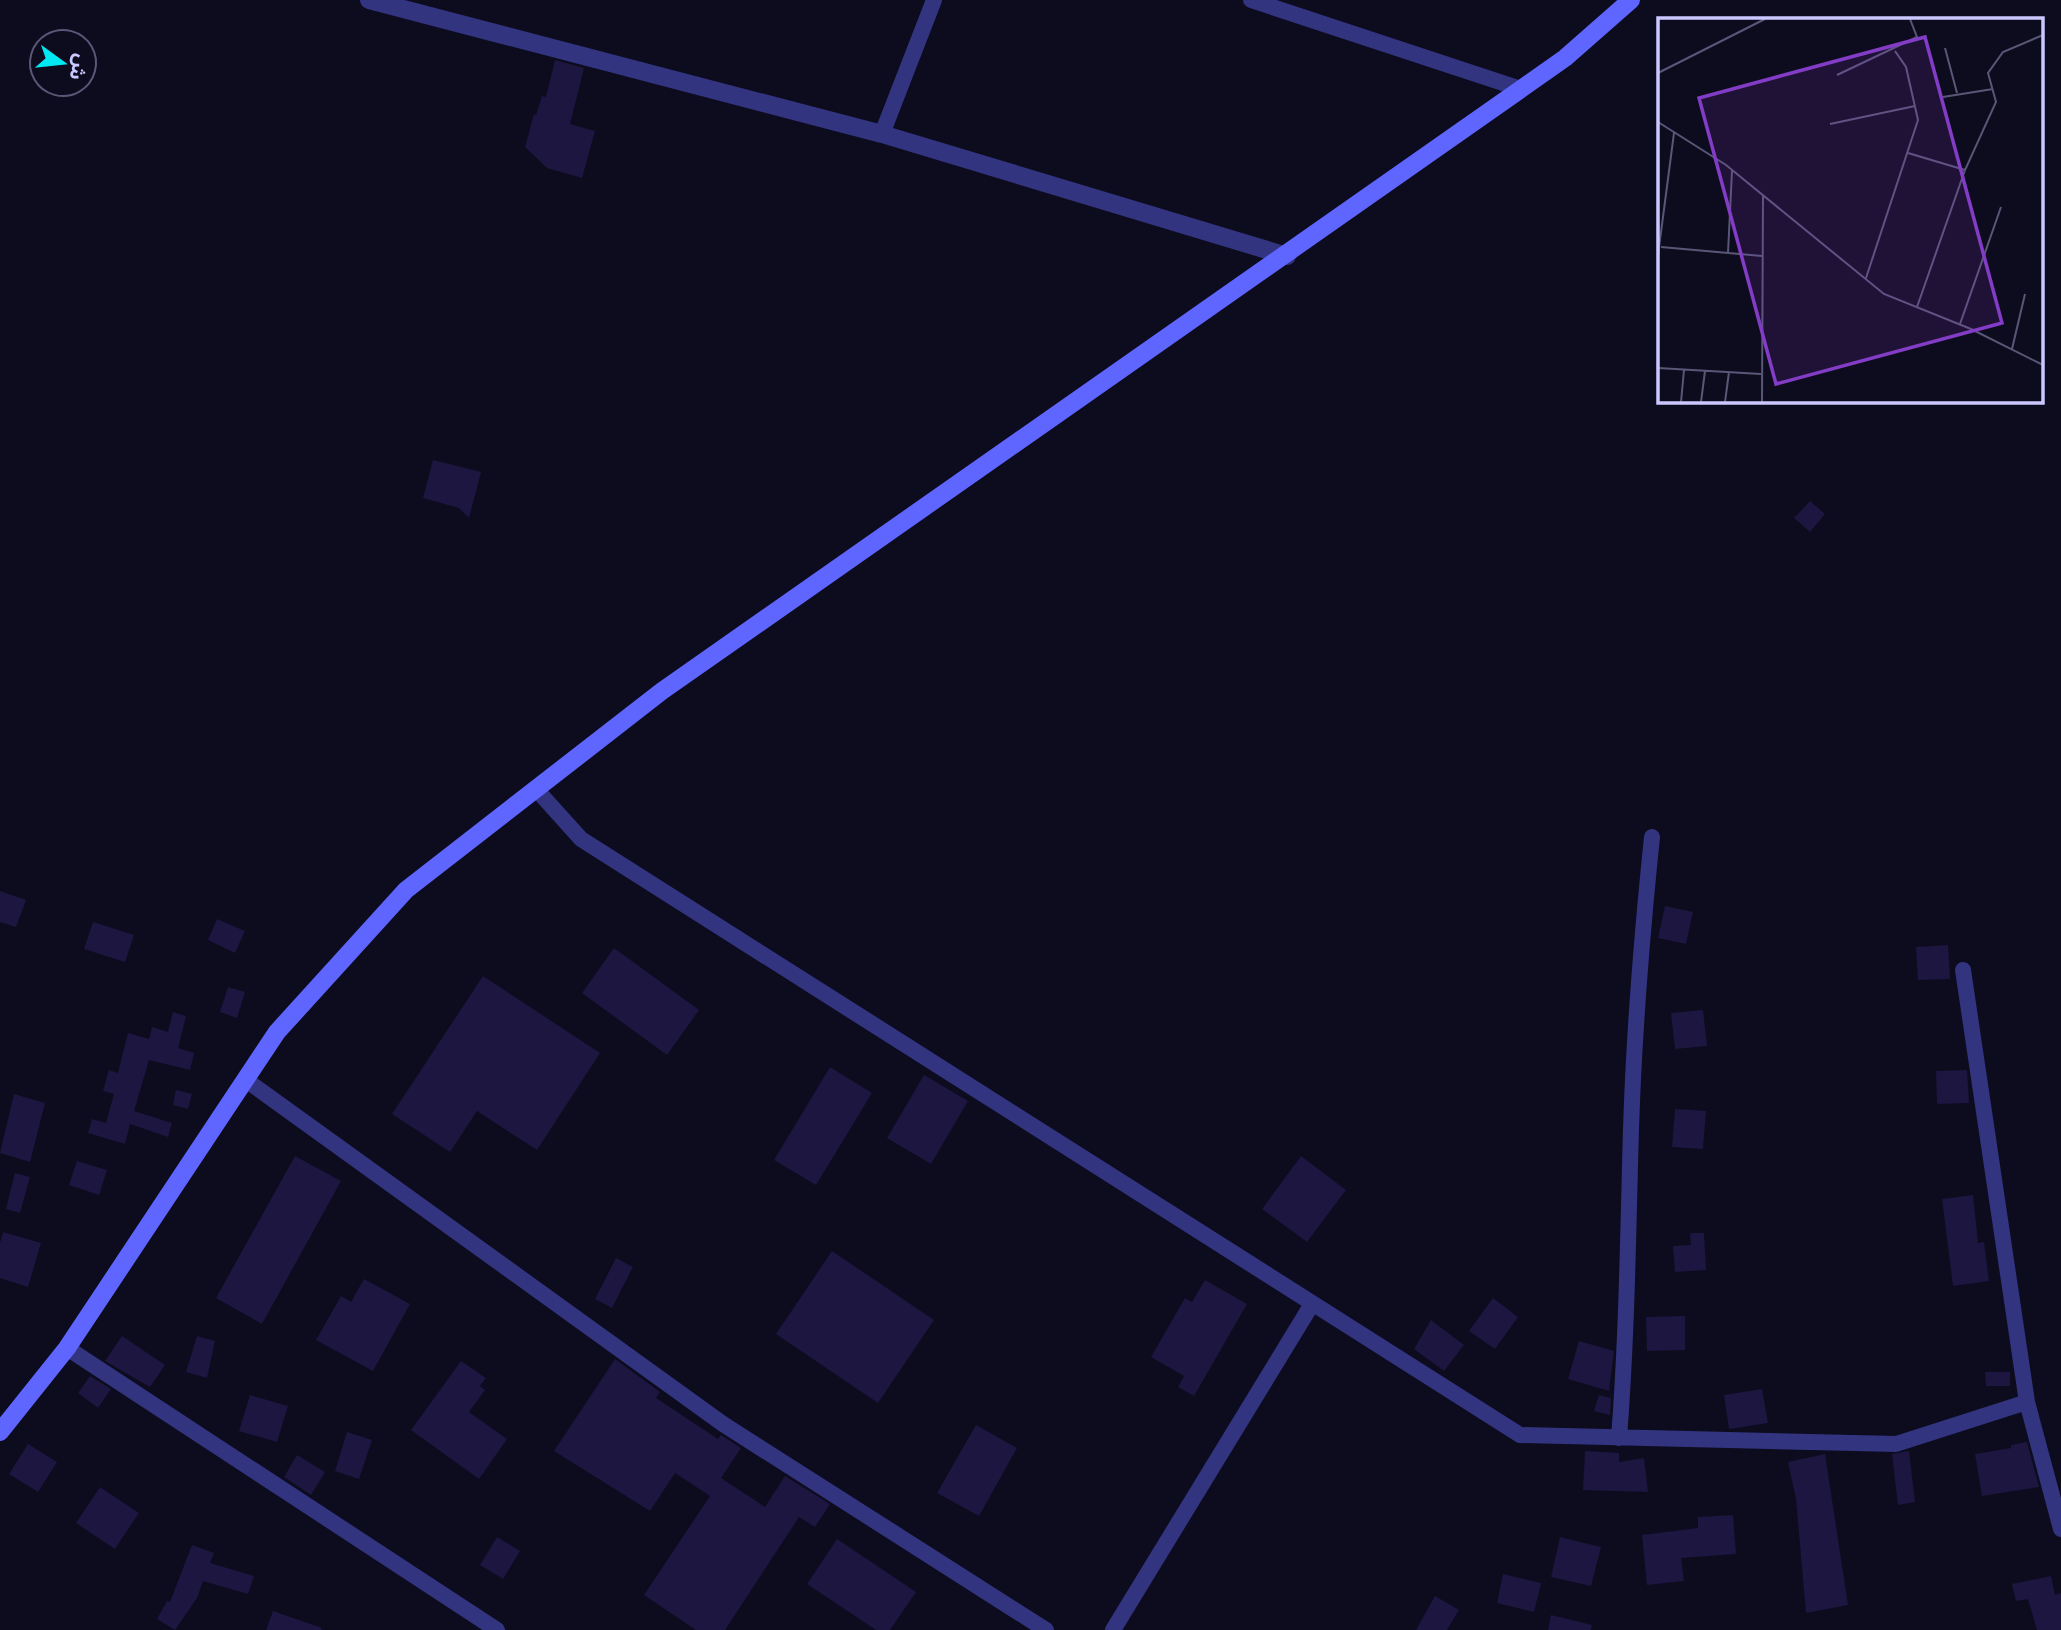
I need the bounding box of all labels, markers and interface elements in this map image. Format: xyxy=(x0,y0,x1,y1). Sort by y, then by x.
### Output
inset map xyxy=(1658,18,2044,402)
north arrow xyxy=(28,28,98,98)
text: ش xyxy=(64,52,93,83)

